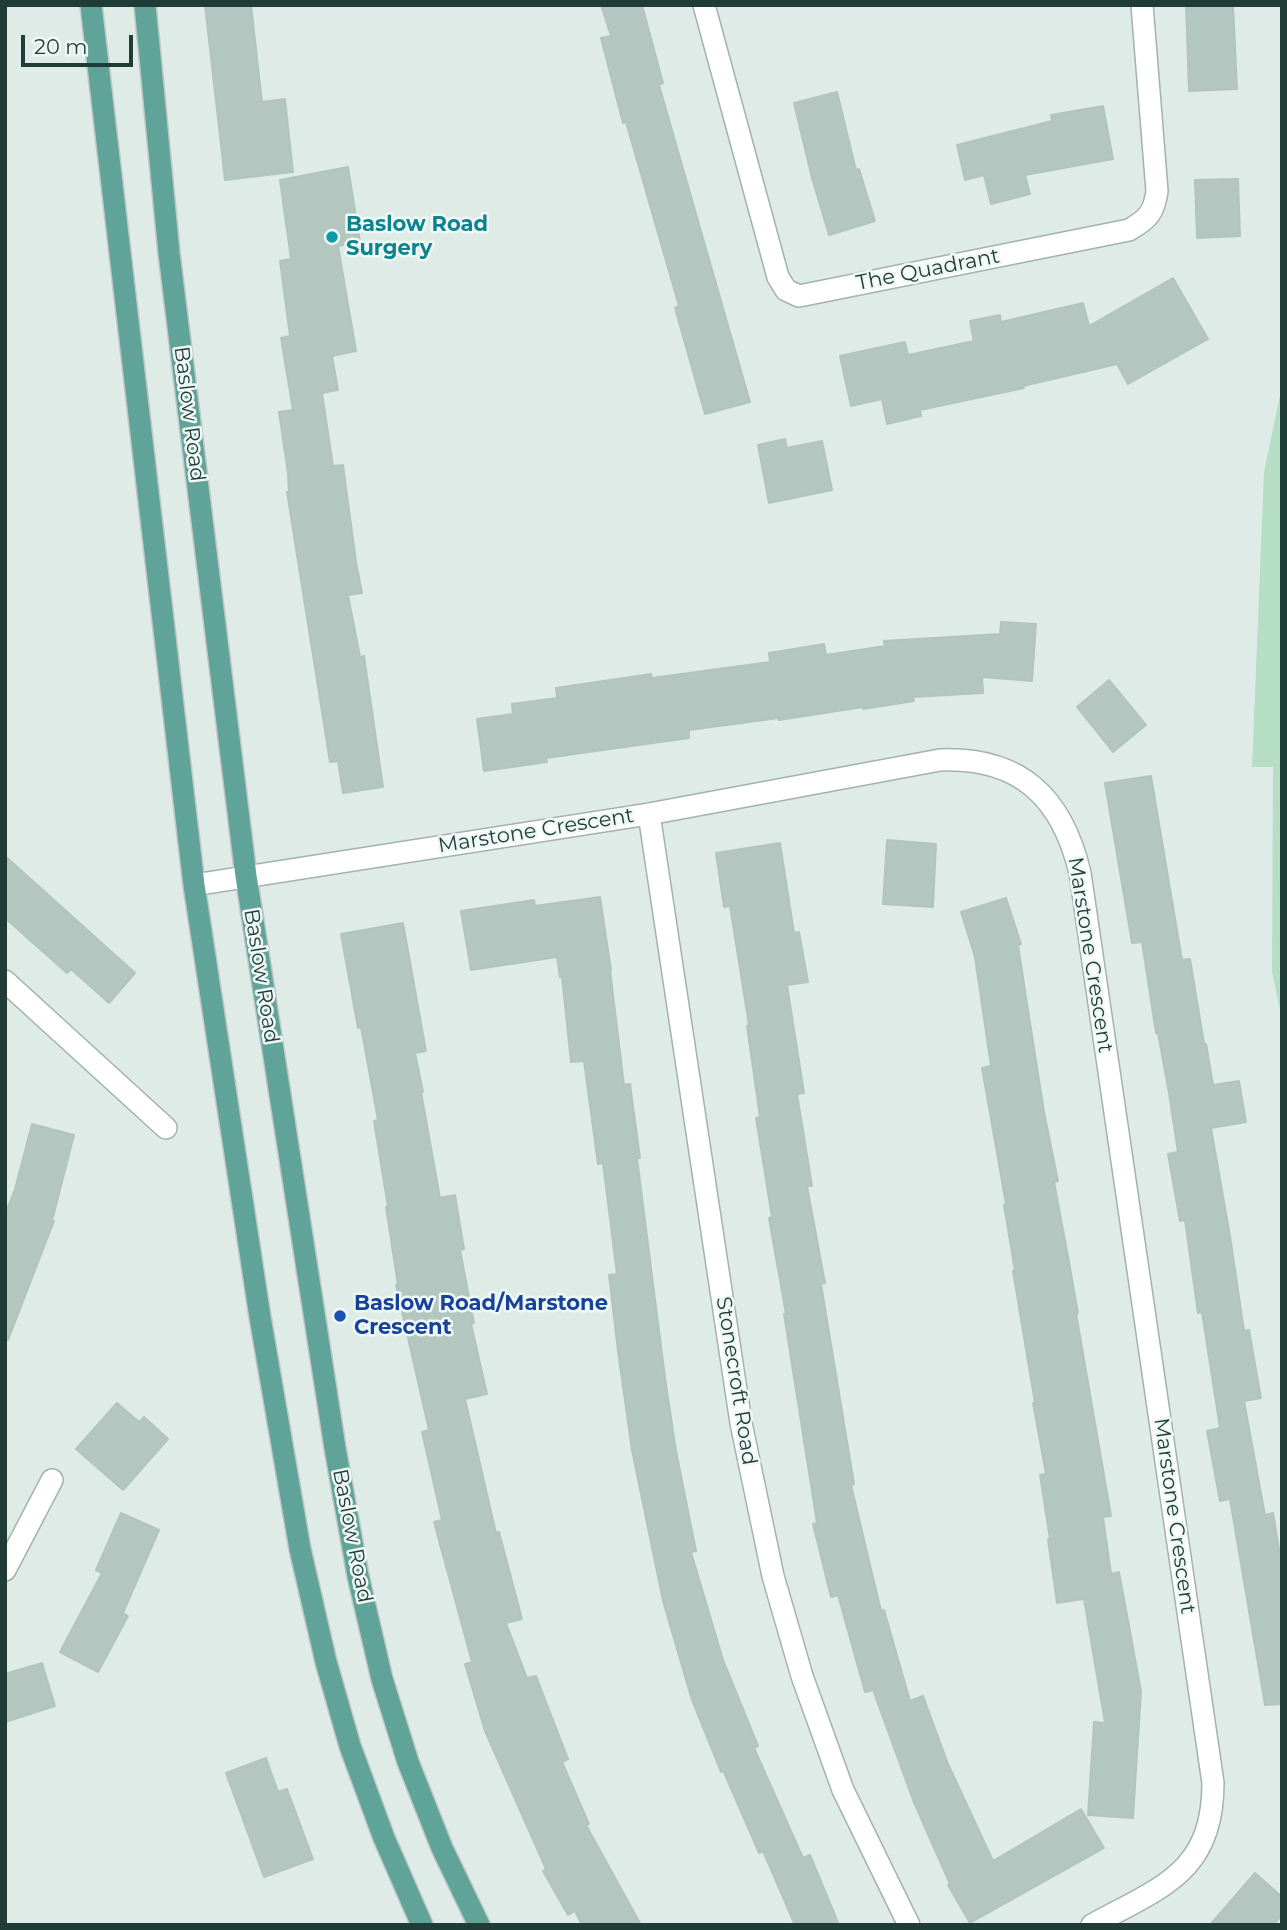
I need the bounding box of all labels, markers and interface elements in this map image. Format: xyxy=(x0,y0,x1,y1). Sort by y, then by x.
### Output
scale bar xyxy=(24,21,136,65)
text: 20 m xyxy=(34,34,88,59)
place label: Baslow Road Surgery xyxy=(346,212,488,262)
marker: Baslow Road Surgery xyxy=(324,229,340,245)
street label: The Quadrant xyxy=(854,244,1002,296)
street label: Baslow Road xyxy=(168,345,210,483)
street label: Marstone Crescent xyxy=(436,803,636,859)
street label: Marstone Crescent xyxy=(1062,855,1118,1055)
street label: Baslow Road xyxy=(238,907,284,1045)
place label: Baslow Road/Marstone Crescent xyxy=(354,1291,608,1341)
street label: Stonecroft Road xyxy=(710,1295,762,1467)
marker: Baslow Road/Marstone Crescent xyxy=(332,1308,348,1324)
street label: Marstone Crescent xyxy=(1148,1416,1200,1616)
street label: Baslow Road xyxy=(327,1467,377,1605)

